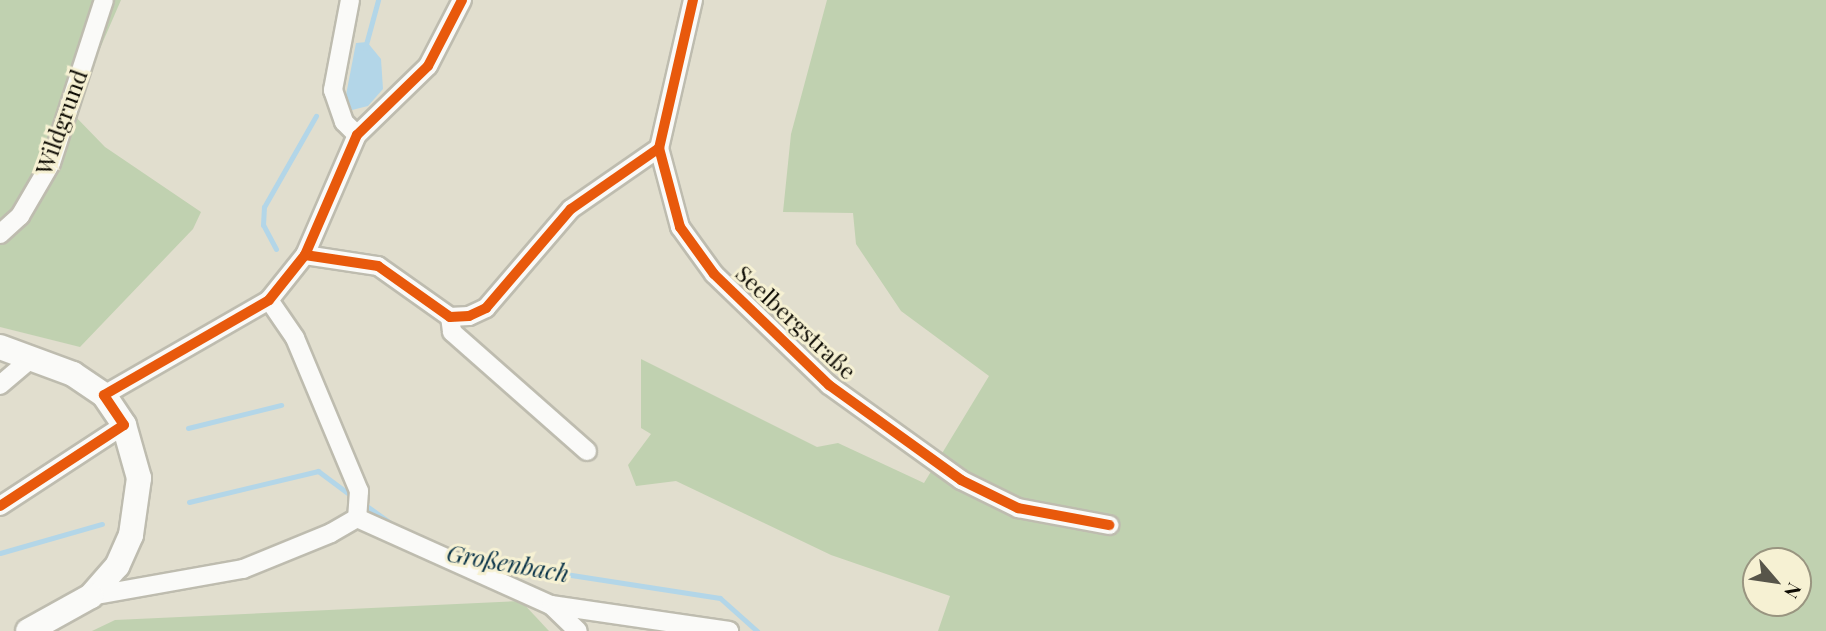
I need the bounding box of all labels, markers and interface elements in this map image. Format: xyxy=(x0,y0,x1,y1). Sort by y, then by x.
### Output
street label: Wildgrund xyxy=(29,66,93,178)
street label: Seelbergstraße xyxy=(730,259,862,385)
water label: Großenbach xyxy=(445,538,571,588)
north arrow xyxy=(1742,547,1812,617)
text: N xyxy=(1779,579,1808,604)

